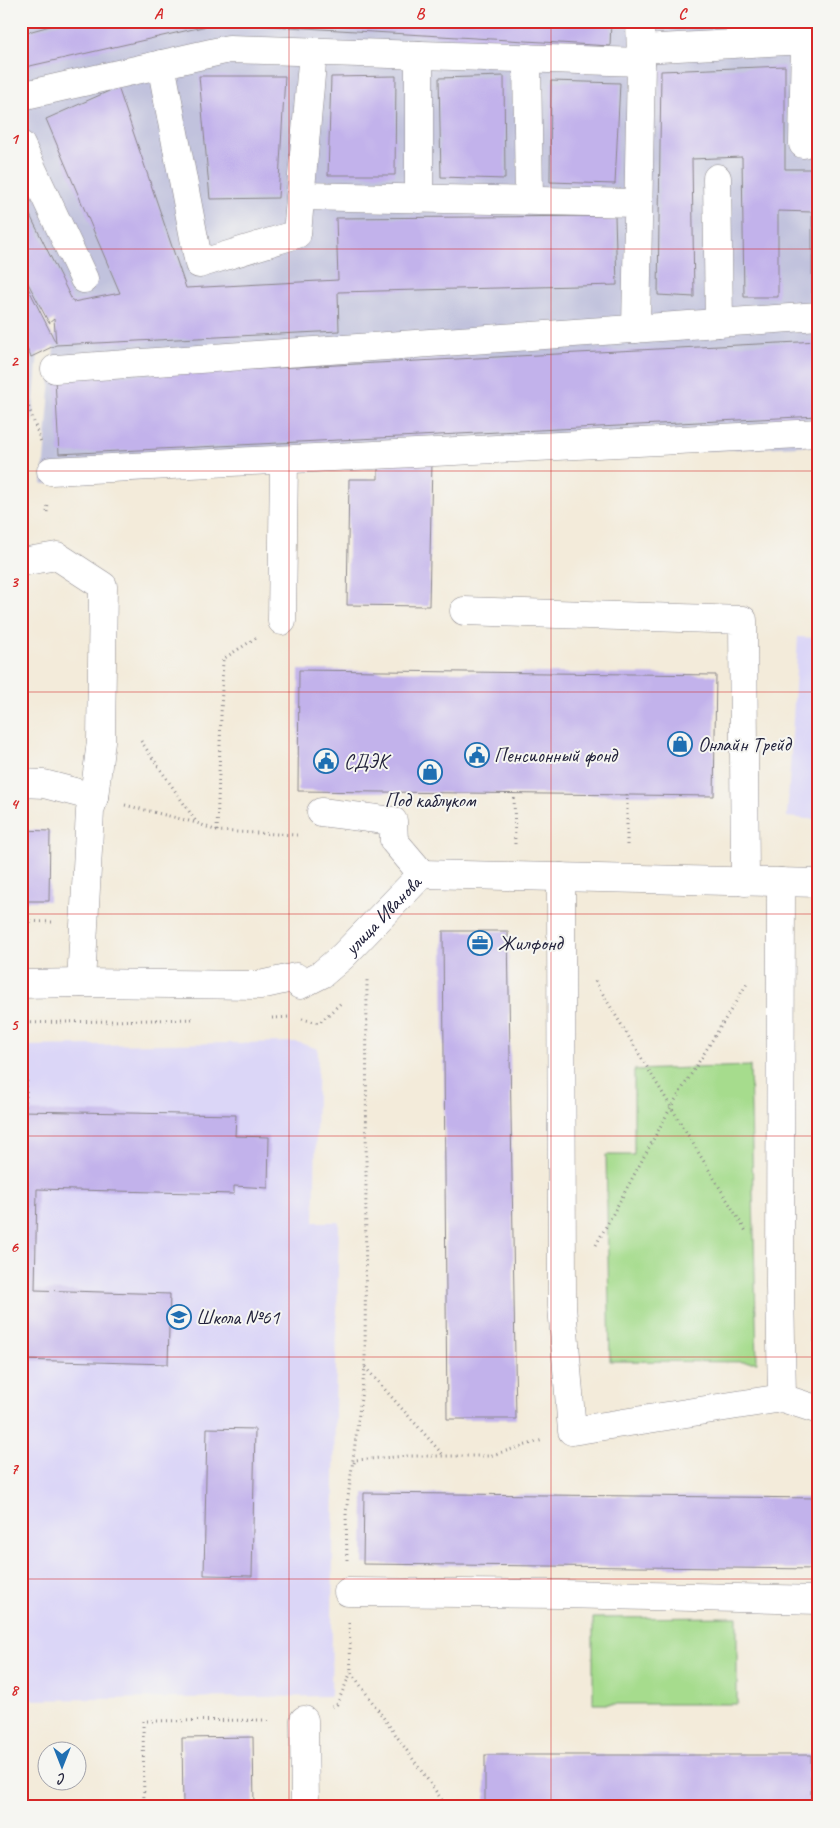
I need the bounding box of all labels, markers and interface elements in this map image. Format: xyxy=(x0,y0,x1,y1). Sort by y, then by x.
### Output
text: A xyxy=(154,4,164,24)
text: B xyxy=(416,4,426,24)
text: C xyxy=(678,4,688,24)
text: 1 xyxy=(10,129,19,149)
text: 2 xyxy=(10,351,19,371)
text: 3 xyxy=(10,572,19,592)
shop icon: Онлайн Трейд xyxy=(667,731,693,757)
place label: Онлайн Трейд xyxy=(698,732,793,757)
public building icon: Пенсионный фонд xyxy=(464,742,490,768)
place label: Пенсионный фонд xyxy=(494,743,619,768)
public building icon: СДЭК xyxy=(313,748,339,774)
place label: СДЭК xyxy=(344,749,392,774)
shop icon: Под каблуком xyxy=(417,759,443,785)
place label: Под каблуком xyxy=(385,788,477,813)
text: 4 xyxy=(10,794,19,814)
street label: улица Иванова xyxy=(338,869,427,960)
office icon: Жилфонд xyxy=(467,930,493,956)
place label: Жилфонд xyxy=(498,931,564,956)
text: 5 xyxy=(11,1015,20,1035)
text: 6 xyxy=(10,1237,19,1257)
school or university icon: Школа №61 xyxy=(166,1304,192,1330)
place label: Школа №61 xyxy=(196,1305,280,1330)
text: 7 xyxy=(10,1459,19,1479)
text: 8 xyxy=(10,1680,19,1700)
north arrow xyxy=(38,1740,88,1790)
text: С xyxy=(56,1770,65,1787)

